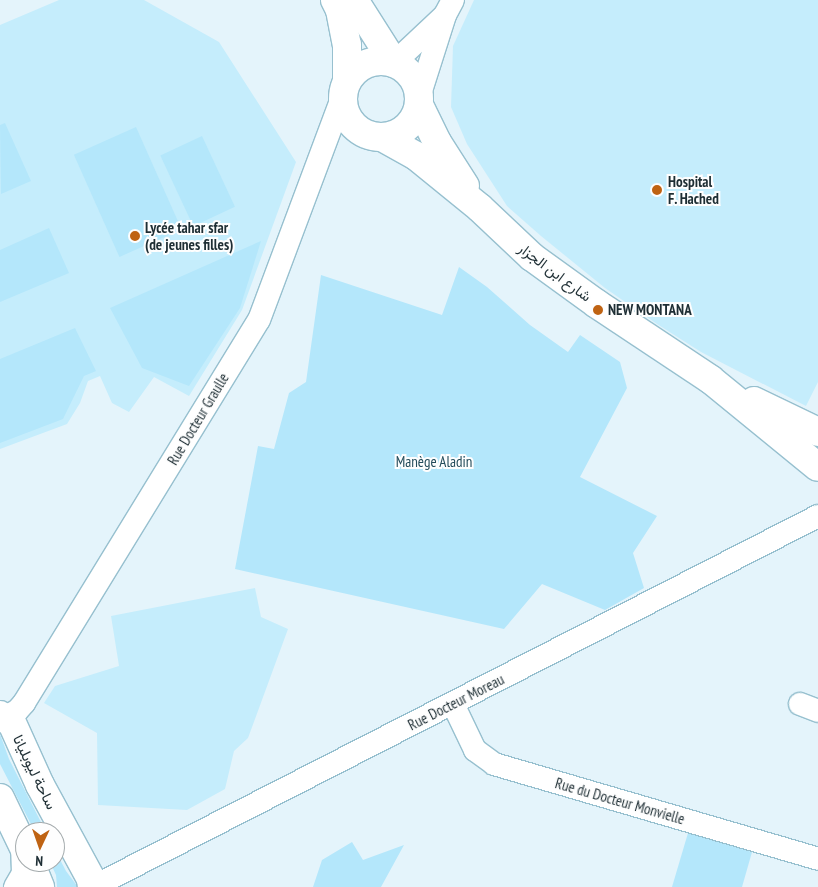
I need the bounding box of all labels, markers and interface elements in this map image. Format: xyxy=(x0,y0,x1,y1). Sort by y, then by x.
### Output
place label: Hospital F. Hached xyxy=(668,172,720,207)
marker: Hospital F. Hached xyxy=(650,183,664,197)
place label: Lycée tahar sfar (de jeunes filles) xyxy=(145,218,233,253)
marker: Lycée tahar sfar (de jeunes filles) xyxy=(129,230,141,242)
street label: شارع ابن الجزار xyxy=(515,239,595,305)
place label: NEW MONTANA xyxy=(608,301,692,319)
marker: NEW MONTANA xyxy=(592,304,604,316)
street label: Rue Docteur Graulle xyxy=(164,370,232,468)
park label: Manège Aladin xyxy=(396,453,472,471)
street label: Rue Docteur Moreau xyxy=(405,670,507,734)
street label: ساحة ليوبليانا xyxy=(9,732,61,812)
street label: Rue du Docteur Monvielle xyxy=(553,774,687,828)
north arrow xyxy=(15,822,65,872)
text: N xyxy=(35,852,44,870)

